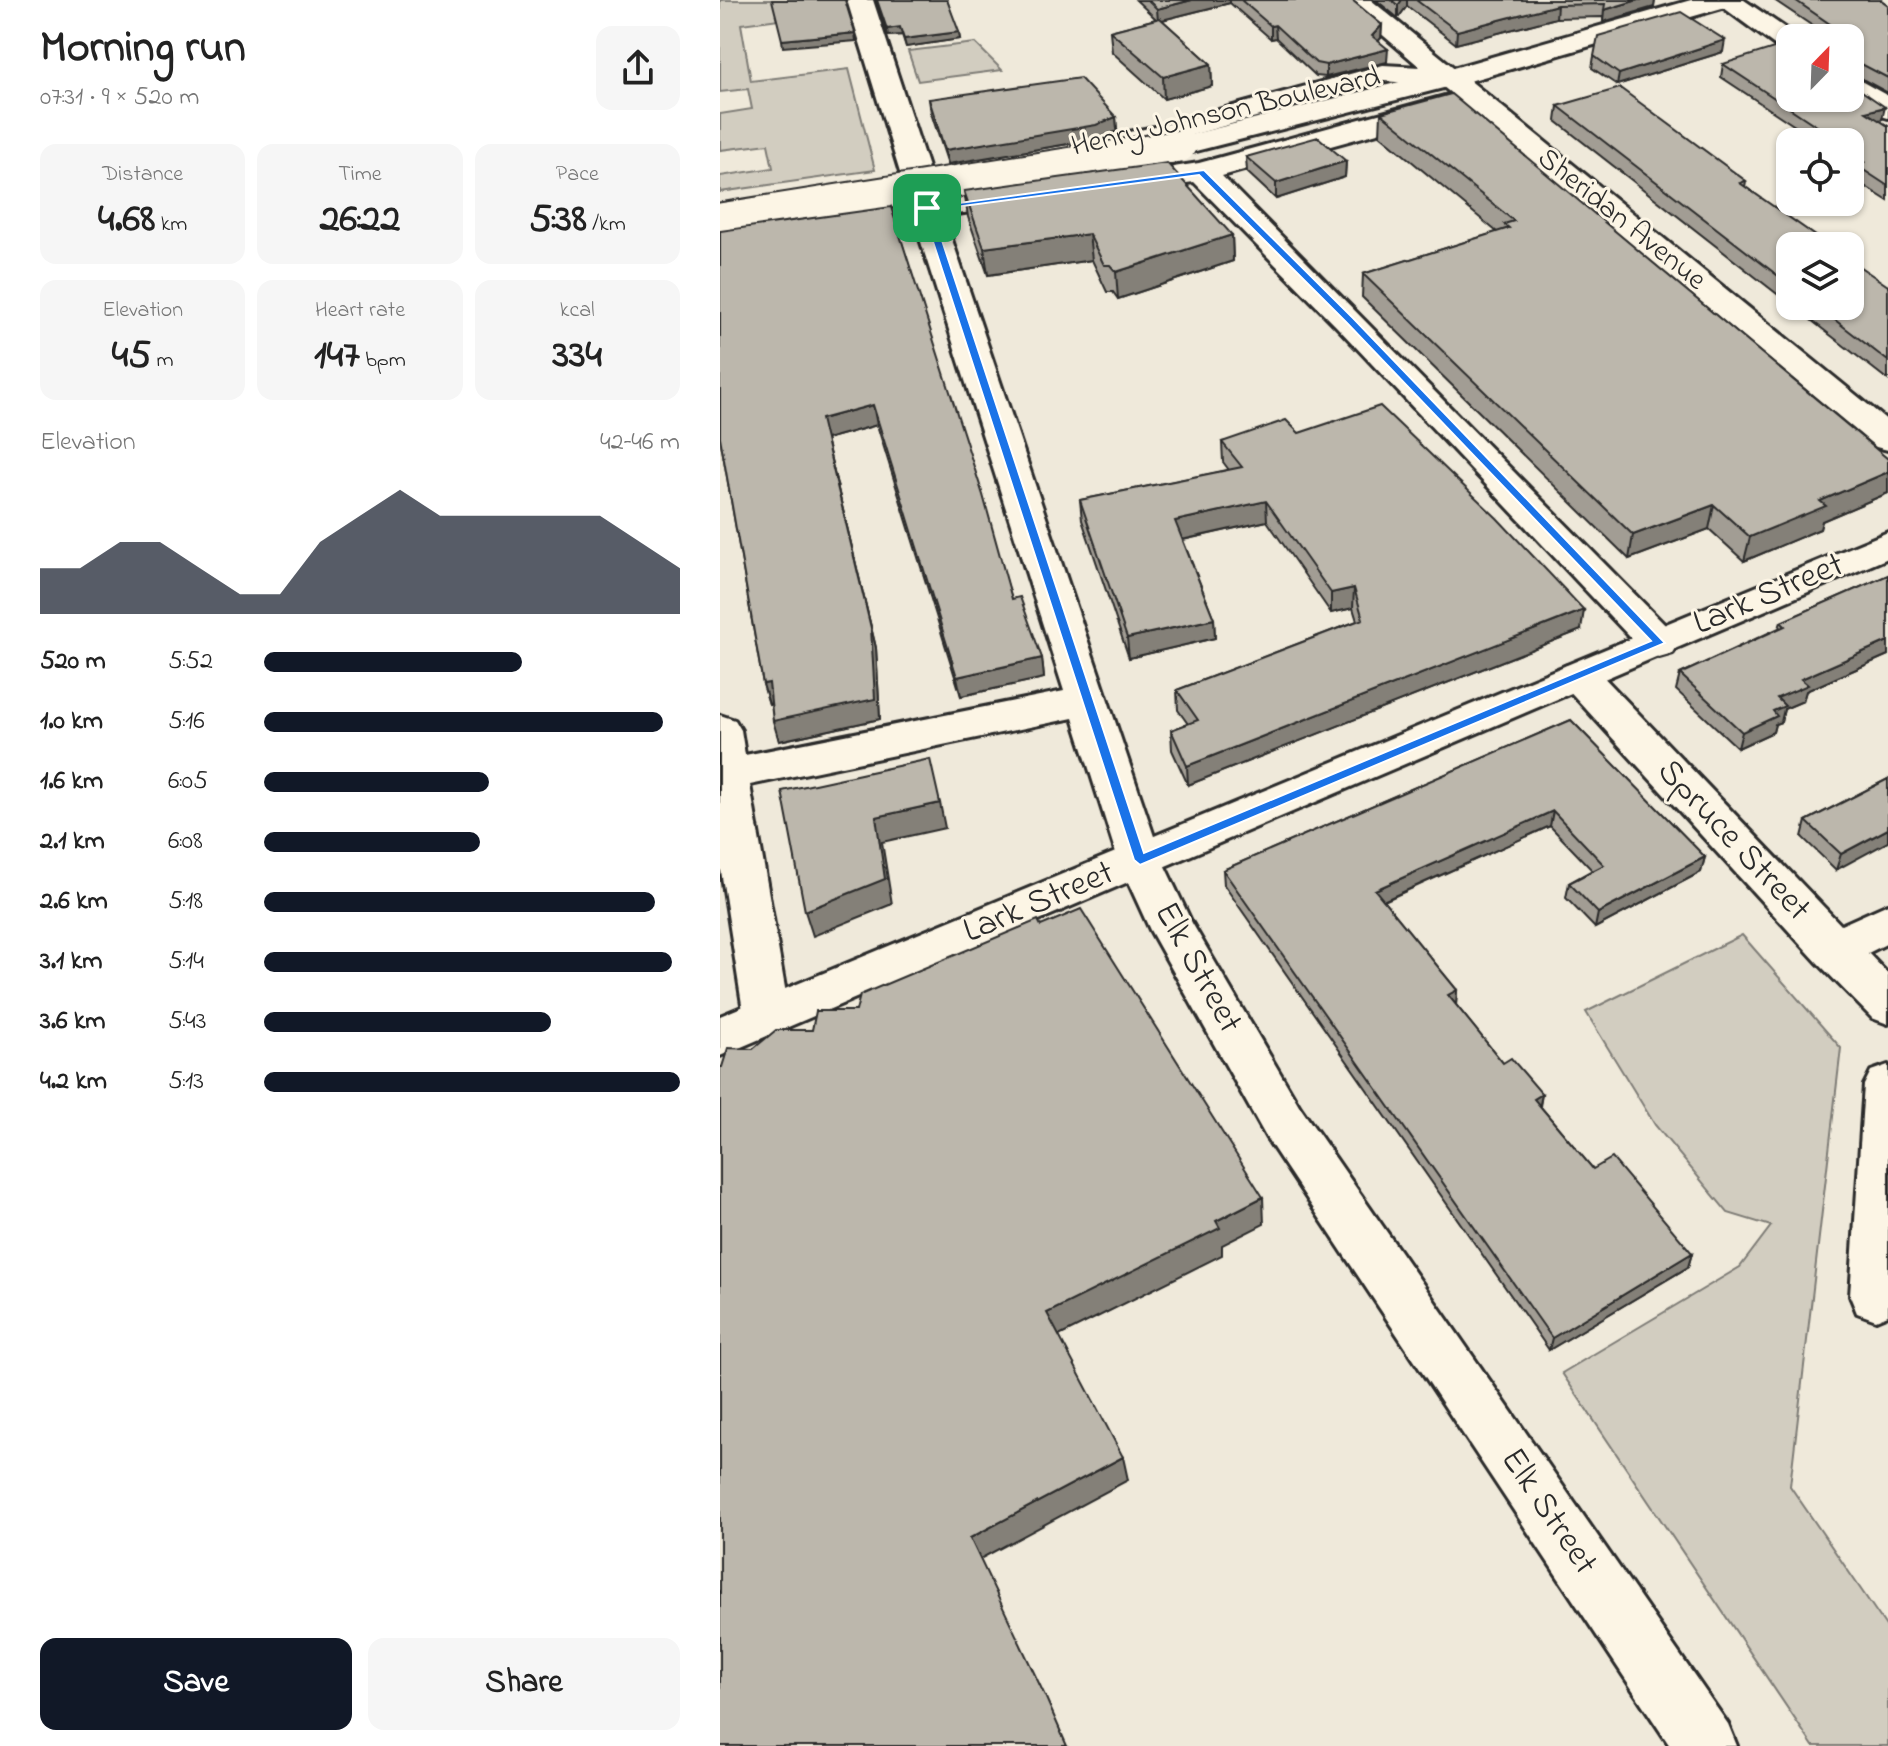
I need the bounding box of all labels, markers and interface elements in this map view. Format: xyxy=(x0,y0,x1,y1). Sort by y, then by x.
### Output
text: Morning run xyxy=(40,17,246,81)
north arrow xyxy=(1776,24,1864,112)
map controls xyxy=(1776,24,1864,320)
button: share xyxy=(596,26,680,110)
street label: Henry Johnson Boulevard xyxy=(1067,56,1385,170)
text: 07:31 · 9 × 520 m xyxy=(40,79,199,117)
button: locate xyxy=(1776,128,1864,216)
street label: Sheridan Avenue xyxy=(1527,138,1716,302)
text: Distance xyxy=(102,159,183,191)
text: Time xyxy=(338,159,382,191)
text: Pace xyxy=(556,159,599,191)
pin xyxy=(893,174,961,242)
icon: arrive xyxy=(905,186,949,230)
text: 4.68 xyxy=(98,191,155,250)
text: 26:22 xyxy=(320,191,400,250)
text: 5:38 xyxy=(529,191,587,250)
text: km xyxy=(155,209,187,241)
text: /km xyxy=(587,209,626,241)
button: layers xyxy=(1776,232,1864,320)
text: Elevation xyxy=(102,295,183,327)
text: Heart rate xyxy=(315,295,405,327)
text: kcal xyxy=(560,295,595,327)
text: 45 xyxy=(112,327,151,386)
text: 147 xyxy=(314,327,360,386)
text: 334 xyxy=(553,327,602,386)
text: m xyxy=(151,345,174,377)
text: bpm xyxy=(360,345,406,377)
text: Elevation xyxy=(40,424,136,462)
text: 42–46 m xyxy=(600,424,680,462)
street label: Lark Street xyxy=(1685,539,1853,651)
text: 520 m xyxy=(40,643,106,681)
text: 5:52 xyxy=(168,643,213,681)
text: 1.0 km xyxy=(40,703,103,741)
text: 5:16 xyxy=(168,703,205,741)
street label: Spruce Street xyxy=(1643,748,1823,934)
text: 1.6 km xyxy=(40,763,103,801)
text: 6:05 xyxy=(168,763,208,801)
text: 2.1 km xyxy=(40,823,105,861)
text: 6:08 xyxy=(168,823,203,861)
street label: Lark Street xyxy=(955,847,1123,959)
text: 2.6 km xyxy=(40,883,108,921)
text: 5:18 xyxy=(168,883,203,921)
street label: Elk Street xyxy=(1139,892,1255,1044)
text: 3.1 km xyxy=(40,943,102,981)
text: 5:14 xyxy=(168,943,204,981)
text: 3.6 km xyxy=(40,1003,106,1041)
text: 5:43 xyxy=(168,1003,207,1041)
text: 4.2 km xyxy=(40,1063,107,1101)
text: 5:13 xyxy=(168,1063,204,1101)
street label: Elk Street xyxy=(1486,1438,1610,1586)
button: Save xyxy=(40,1638,352,1730)
button: Share xyxy=(368,1638,680,1730)

